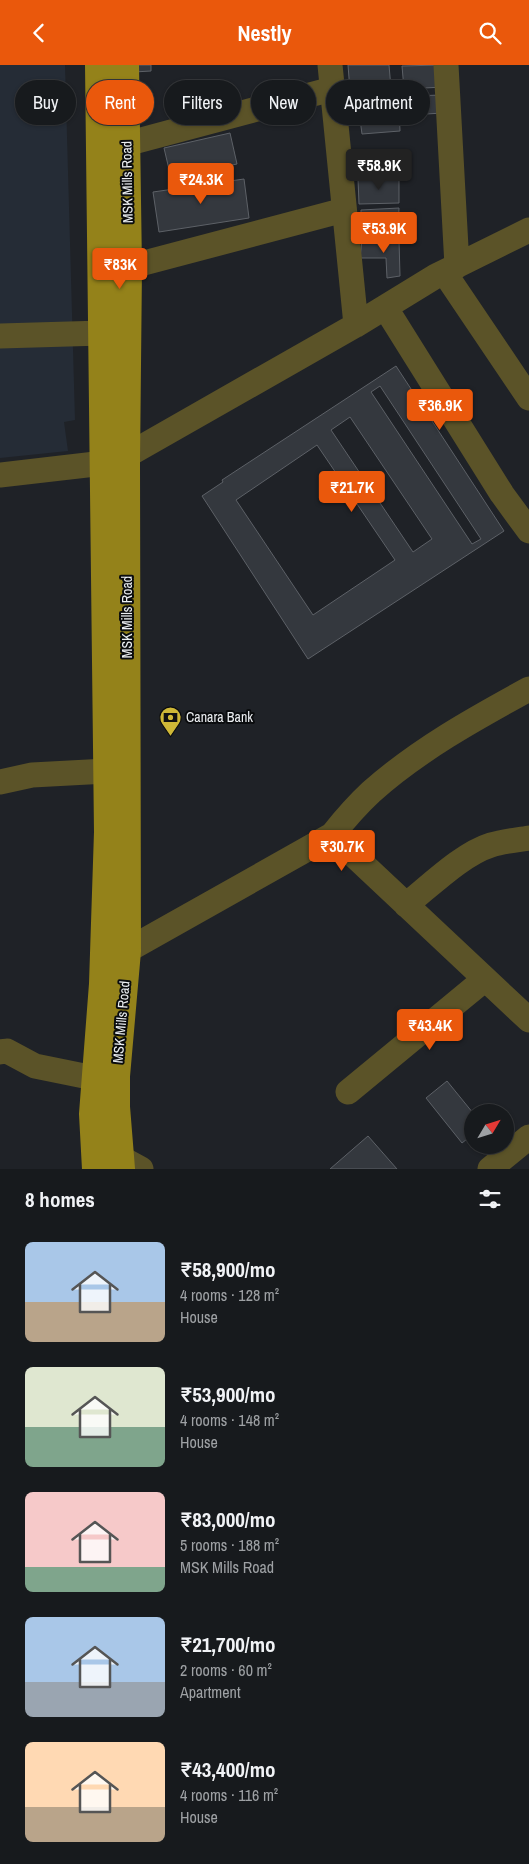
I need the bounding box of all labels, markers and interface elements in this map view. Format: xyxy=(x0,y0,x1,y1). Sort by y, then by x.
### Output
text: Nestly xyxy=(237,18,292,48)
icon: back xyxy=(25,19,53,47)
icon: search xyxy=(476,19,504,47)
chip: Buy xyxy=(15,80,76,125)
chip: Rent xyxy=(86,80,154,125)
chip: Filters xyxy=(164,80,241,125)
chip: New xyxy=(251,80,316,125)
chip: Apartment xyxy=(326,80,430,125)
street label: MSK Mills Road xyxy=(117,141,137,223)
pin: ₹58.9K xyxy=(338,149,420,191)
text: ₹58.9K xyxy=(357,154,401,176)
pin: ₹24.3K xyxy=(160,163,242,205)
text: ₹24.3K xyxy=(179,168,223,190)
pin: ₹53.9K xyxy=(343,211,425,254)
text: ₹53.9K xyxy=(362,217,406,239)
pin: ₹83K xyxy=(90,247,150,290)
text: ₹83K xyxy=(103,253,137,275)
pin: ₹36.9K xyxy=(399,389,481,431)
text: ₹36.9K xyxy=(418,394,462,416)
pin: ₹21.7K xyxy=(311,471,393,513)
text: ₹21.7K xyxy=(330,476,374,498)
street label: MSK Mills Road xyxy=(118,576,136,658)
bank icon: Canara Bank xyxy=(158,705,182,736)
place label: Canara Bank xyxy=(186,708,253,726)
pin: ₹30.7K xyxy=(301,829,383,872)
text: ₹30.7K xyxy=(320,835,364,857)
street label: MSK Mills Road xyxy=(108,980,134,1064)
pin: ₹43.4K xyxy=(389,1009,471,1051)
text: ₹43.4K xyxy=(408,1014,452,1036)
north arrow xyxy=(464,1104,514,1154)
map controls xyxy=(464,1104,514,1154)
text: 8 homes xyxy=(25,1185,95,1214)
icon: filters xyxy=(476,1185,504,1213)
text: ₹58,900/mo xyxy=(180,1255,275,1284)
icon: home xyxy=(65,1262,125,1322)
text: 4 rooms · 128 m² xyxy=(180,1284,279,1306)
text: House xyxy=(180,1306,218,1328)
text: ₹53,900/mo xyxy=(180,1380,275,1409)
icon: home xyxy=(65,1387,125,1447)
text: 4 rooms · 148 m² xyxy=(180,1409,279,1431)
text: House xyxy=(180,1431,218,1453)
text: ₹83,000/mo xyxy=(180,1505,275,1534)
icon: home xyxy=(65,1512,125,1572)
text: 5 rooms · 188 m² xyxy=(180,1534,279,1556)
text: MSK Mills Road xyxy=(180,1556,274,1578)
text: ₹21,700/mo xyxy=(180,1630,275,1659)
icon: home xyxy=(65,1637,125,1697)
text: 2 rooms · 60 m² xyxy=(180,1659,272,1681)
text: Apartment xyxy=(180,1681,241,1703)
text: ₹43,400/mo xyxy=(180,1755,275,1784)
icon: home xyxy=(65,1762,125,1822)
text: 4 rooms · 116 m² xyxy=(180,1784,278,1806)
text: House xyxy=(180,1806,218,1828)

